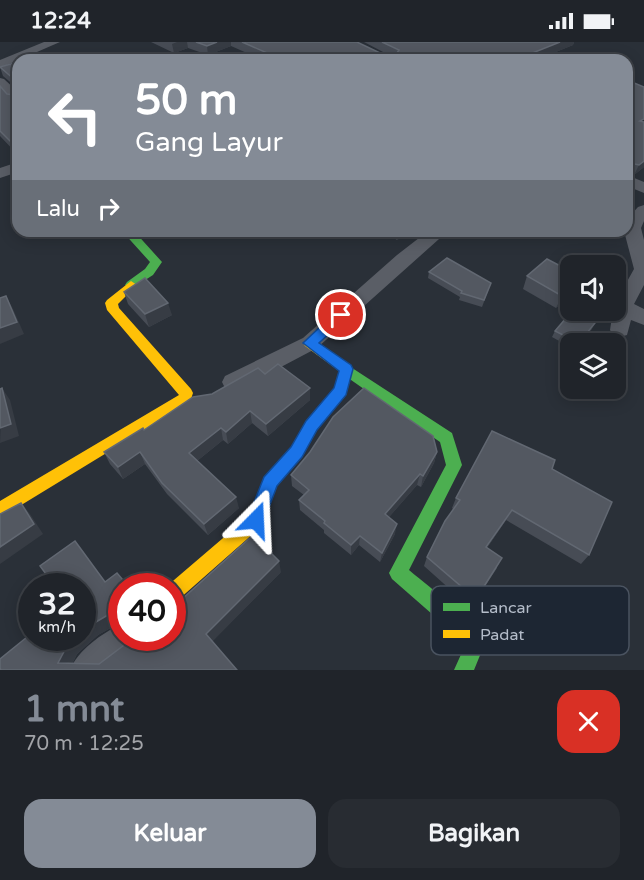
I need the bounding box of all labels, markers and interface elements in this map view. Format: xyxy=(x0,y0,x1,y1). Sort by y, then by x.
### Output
text: 12:24 xyxy=(30,8,91,34)
text: 50 m xyxy=(135,75,237,126)
icon: left xyxy=(36,78,114,156)
text: Gang Layur xyxy=(135,126,283,159)
icon: right xyxy=(92,192,125,225)
text: Lalu xyxy=(36,196,80,222)
map controls xyxy=(560,255,626,399)
button: sound xyxy=(560,255,626,321)
pin xyxy=(315,289,366,340)
icon: arrive xyxy=(324,298,357,331)
button: layers xyxy=(560,333,626,399)
position arrow xyxy=(224,488,288,552)
speed limit sign: 40 xyxy=(108,573,186,651)
text: 32 xyxy=(38,586,76,623)
legend xyxy=(431,586,629,655)
text: Lancar xyxy=(480,598,532,618)
text: km/h xyxy=(38,618,76,636)
text: Padat xyxy=(480,625,524,645)
text: 1 mnt xyxy=(24,688,124,731)
button: close xyxy=(557,690,620,753)
text: 70 m · 12:25 xyxy=(24,732,144,756)
button: Keluar xyxy=(24,799,316,868)
button: Bagikan xyxy=(328,799,620,868)

